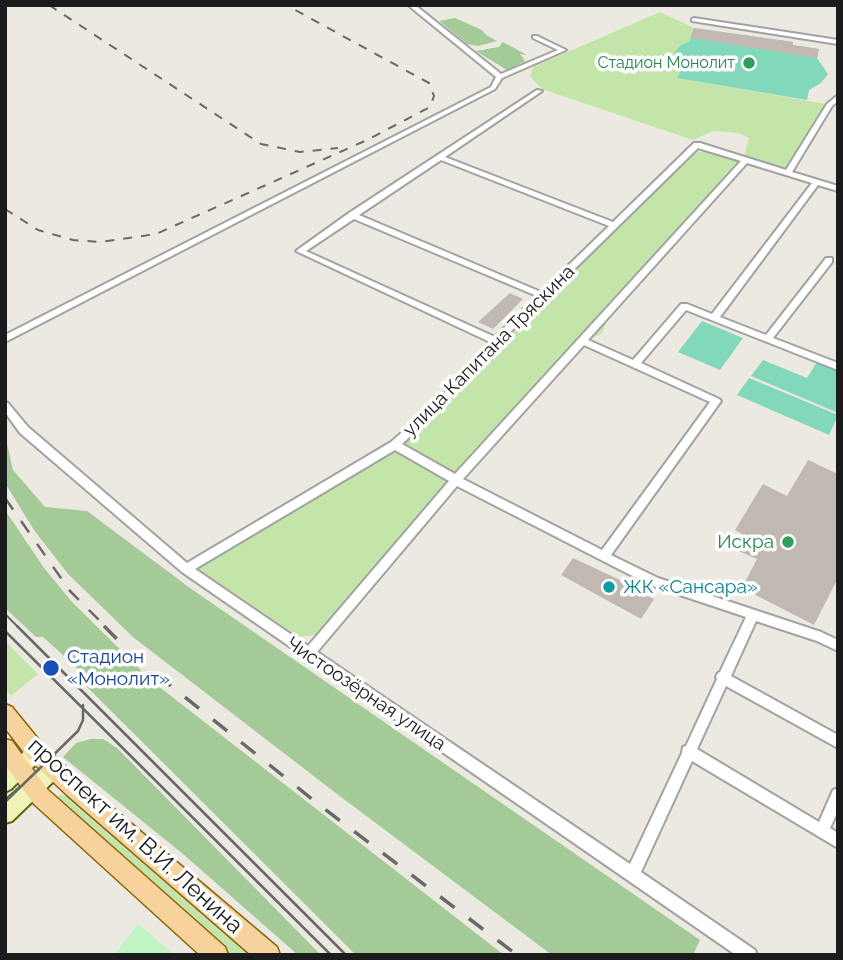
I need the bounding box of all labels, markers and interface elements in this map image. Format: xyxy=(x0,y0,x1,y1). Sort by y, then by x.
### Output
place label: Стадион Монолит xyxy=(598,53,735,73)
marker: Стадион Монолит xyxy=(741,55,757,71)
street label: улица Капитана Тряскина xyxy=(398,260,580,442)
place label: Искра xyxy=(717,531,774,553)
marker: Искра xyxy=(780,534,796,550)
place label: ЖК «Сансара» xyxy=(623,576,758,598)
marker: ЖК «Сансара» xyxy=(601,579,617,595)
street label: Чистоозёрная улица xyxy=(282,632,450,756)
place label: Стадион «Монолит» xyxy=(67,646,170,690)
marker: Стадион «Монолит» xyxy=(41,658,61,678)
street label: проспект им. В.И. Ленина xyxy=(22,732,248,940)

